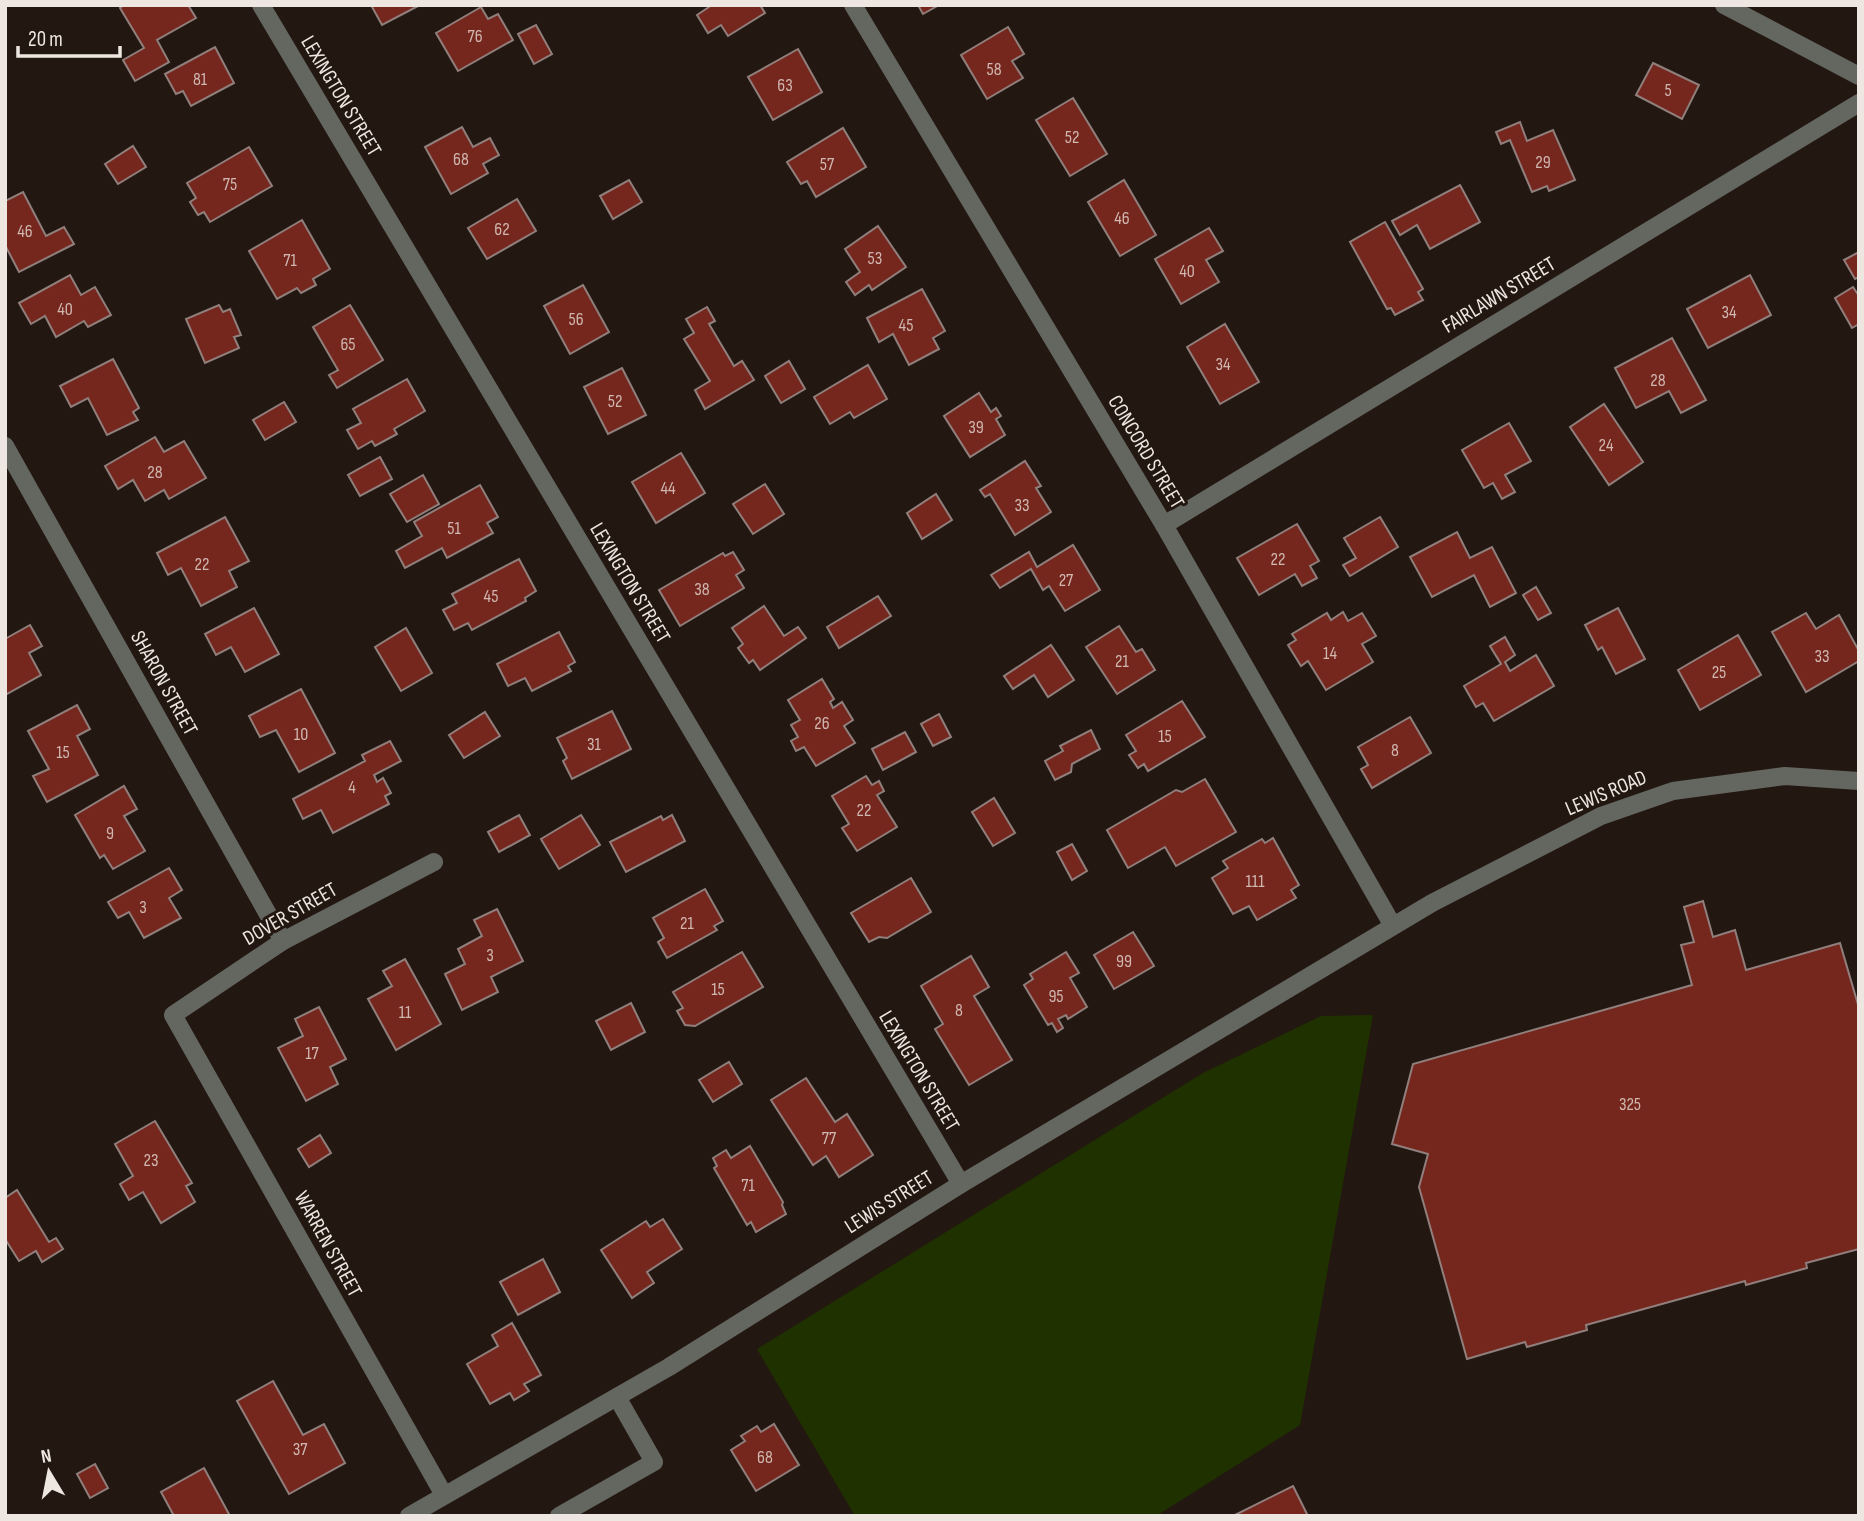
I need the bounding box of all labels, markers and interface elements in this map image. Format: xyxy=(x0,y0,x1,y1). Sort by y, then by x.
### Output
scale bar xyxy=(18,14,119,58)
house number: 76 xyxy=(467,26,483,47)
text: 20 m xyxy=(28,27,63,52)
street label: LEXINGTON STREET xyxy=(295,31,387,161)
house number: 58 xyxy=(986,59,1002,80)
house number: 81 xyxy=(193,69,208,90)
house number: 63 xyxy=(777,75,793,96)
house number: 5 xyxy=(1664,80,1672,101)
house number: 52 xyxy=(1065,127,1079,148)
house number: 68 xyxy=(453,149,469,170)
house number: 29 xyxy=(1535,152,1551,173)
house number: 57 xyxy=(820,154,835,175)
house number: 75 xyxy=(223,174,237,195)
house number: 46 xyxy=(1114,208,1130,229)
house number: 62 xyxy=(494,219,510,240)
house number: 46 xyxy=(17,221,33,242)
house number: 53 xyxy=(868,248,882,269)
house number: 71 xyxy=(283,250,297,271)
street label: FAIRLAWN STREET xyxy=(1438,251,1561,339)
house number: 40 xyxy=(1179,261,1195,282)
house number: 40 xyxy=(57,299,73,320)
house number: 34 xyxy=(1721,302,1737,323)
house number: 56 xyxy=(568,309,584,330)
house number: 45 xyxy=(899,315,913,336)
house number: 65 xyxy=(340,334,356,355)
house number: 34 xyxy=(1215,354,1231,375)
house number: 28 xyxy=(1650,370,1666,391)
house number: 52 xyxy=(608,391,622,412)
street label: CONCORD STREET xyxy=(1102,391,1190,514)
house number: 39 xyxy=(968,417,984,438)
house number: 24 xyxy=(1599,435,1614,456)
house number: 28 xyxy=(147,462,163,483)
house number: 44 xyxy=(660,478,676,499)
house number: 33 xyxy=(1014,495,1030,516)
house number: 51 xyxy=(447,518,461,539)
street label: LEXINGTON STREET xyxy=(584,518,676,648)
house number: 22 xyxy=(1271,549,1285,570)
house number: 22 xyxy=(195,554,209,575)
house number: 27 xyxy=(1059,570,1074,591)
house number: 38 xyxy=(694,579,710,600)
house number: 45 xyxy=(484,586,498,607)
street label: SHARON STREET xyxy=(125,626,203,740)
house number: 14 xyxy=(1323,643,1337,664)
house number: 33 xyxy=(1814,646,1830,667)
house number: 21 xyxy=(1115,651,1130,672)
house number: 25 xyxy=(1712,662,1726,683)
house number: 26 xyxy=(814,713,830,734)
house number: 10 xyxy=(294,724,308,745)
house number: 15 xyxy=(1158,726,1172,747)
house number: 31 xyxy=(587,734,602,755)
house number: 8 xyxy=(1391,740,1399,761)
house number: 15 xyxy=(56,742,70,763)
street label: LEWIS ROAD xyxy=(1562,765,1650,821)
house number: 4 xyxy=(348,777,356,798)
house number: 22 xyxy=(857,800,871,821)
house number: 9 xyxy=(106,823,114,844)
house number: 111 xyxy=(1246,871,1265,892)
street label: DOVER STREET xyxy=(238,877,342,951)
house number: 3 xyxy=(139,897,147,918)
house number: 21 xyxy=(680,913,695,934)
house number: 3 xyxy=(486,945,494,966)
house number: 99 xyxy=(1116,951,1132,972)
house number: 15 xyxy=(711,979,725,1000)
house number: 95 xyxy=(1048,986,1064,1007)
house number: 8 xyxy=(955,1000,963,1021)
house number: 11 xyxy=(399,1002,412,1023)
street label: LEXINGTON STREET xyxy=(873,1006,965,1136)
house number: 17 xyxy=(305,1043,320,1064)
house number: 325 xyxy=(1619,1094,1641,1115)
house number: 77 xyxy=(822,1128,837,1149)
house number: 23 xyxy=(144,1150,159,1171)
street label: LEWIS STREET xyxy=(840,1165,938,1239)
house number: 71 xyxy=(741,1175,755,1196)
street label: WARREN STREET xyxy=(289,1187,368,1302)
north arrow xyxy=(14,1437,84,1507)
house number: 37 xyxy=(293,1439,308,1460)
text: N xyxy=(39,1445,53,1469)
house number: 68 xyxy=(757,1447,773,1468)

